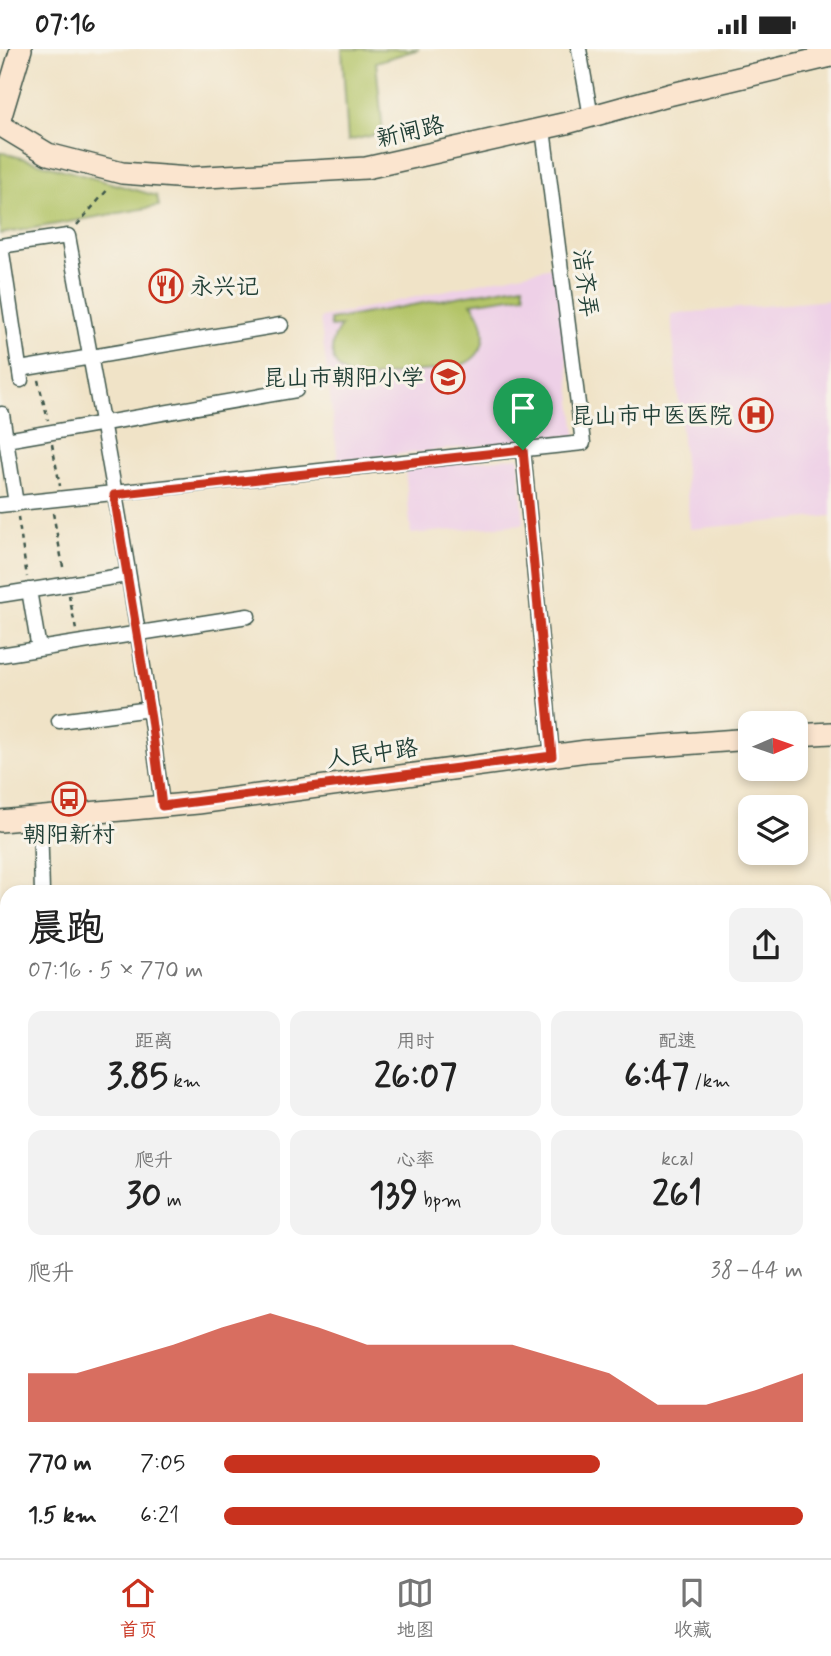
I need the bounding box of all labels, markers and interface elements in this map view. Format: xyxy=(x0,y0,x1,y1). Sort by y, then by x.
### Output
text: 07:16 xyxy=(35,8,96,42)
street label: 新闸路 xyxy=(373,111,447,155)
street label: 洁齐弄 xyxy=(565,247,603,319)
restaurant icon: 永兴记 xyxy=(147,267,185,305)
place label: 永兴记 xyxy=(190,273,259,303)
school or university icon: 昆山市朝阳小学 xyxy=(429,358,467,396)
place label: 昆山市朝阳小学 xyxy=(263,364,424,394)
pin xyxy=(493,378,553,450)
icon: arrive xyxy=(504,389,542,427)
hospital icon: 昆山市中医医院 xyxy=(737,396,775,434)
place label: 昆山市中医医院 xyxy=(571,402,732,432)
north arrow xyxy=(738,711,808,781)
map controls xyxy=(738,711,808,865)
street label: 人民中路 xyxy=(325,734,420,776)
bus stop icon: 朝阳新村 xyxy=(50,780,88,818)
button: layers xyxy=(738,795,808,865)
place label: 朝阳新村 xyxy=(23,821,115,851)
text: 晨跑 xyxy=(28,905,104,954)
button: share xyxy=(729,908,803,982)
text: 07:16 · 5 × 770 m xyxy=(28,956,203,986)
text: 距离 xyxy=(135,1029,173,1054)
text: 用时 xyxy=(396,1029,435,1054)
text: 配速 xyxy=(658,1029,696,1054)
text: 3.85 xyxy=(107,1054,168,1100)
text: 26:07 xyxy=(374,1054,457,1100)
text: 6:47 xyxy=(624,1054,689,1100)
text: km xyxy=(168,1069,201,1094)
text: /km xyxy=(689,1069,730,1094)
text: kcal xyxy=(661,1147,693,1172)
text: 爬升 xyxy=(135,1148,173,1173)
text: 心率 xyxy=(396,1148,435,1173)
text: 261 xyxy=(652,1172,702,1218)
text: 30 xyxy=(126,1173,162,1219)
text: 139 xyxy=(369,1173,418,1219)
text: m xyxy=(162,1188,182,1213)
text: bpm xyxy=(418,1188,462,1213)
text: 38–44 m xyxy=(710,1256,803,1286)
text: 爬升 xyxy=(28,1259,74,1289)
text: 770 m xyxy=(28,1449,92,1479)
text: 7:05 xyxy=(140,1449,185,1479)
text: 1.5 km xyxy=(28,1501,97,1531)
text: 6:21 xyxy=(140,1501,179,1531)
tab: 首页 xyxy=(119,1574,158,1643)
tab: 地图 xyxy=(396,1574,435,1643)
tab: 收藏 xyxy=(673,1574,712,1643)

